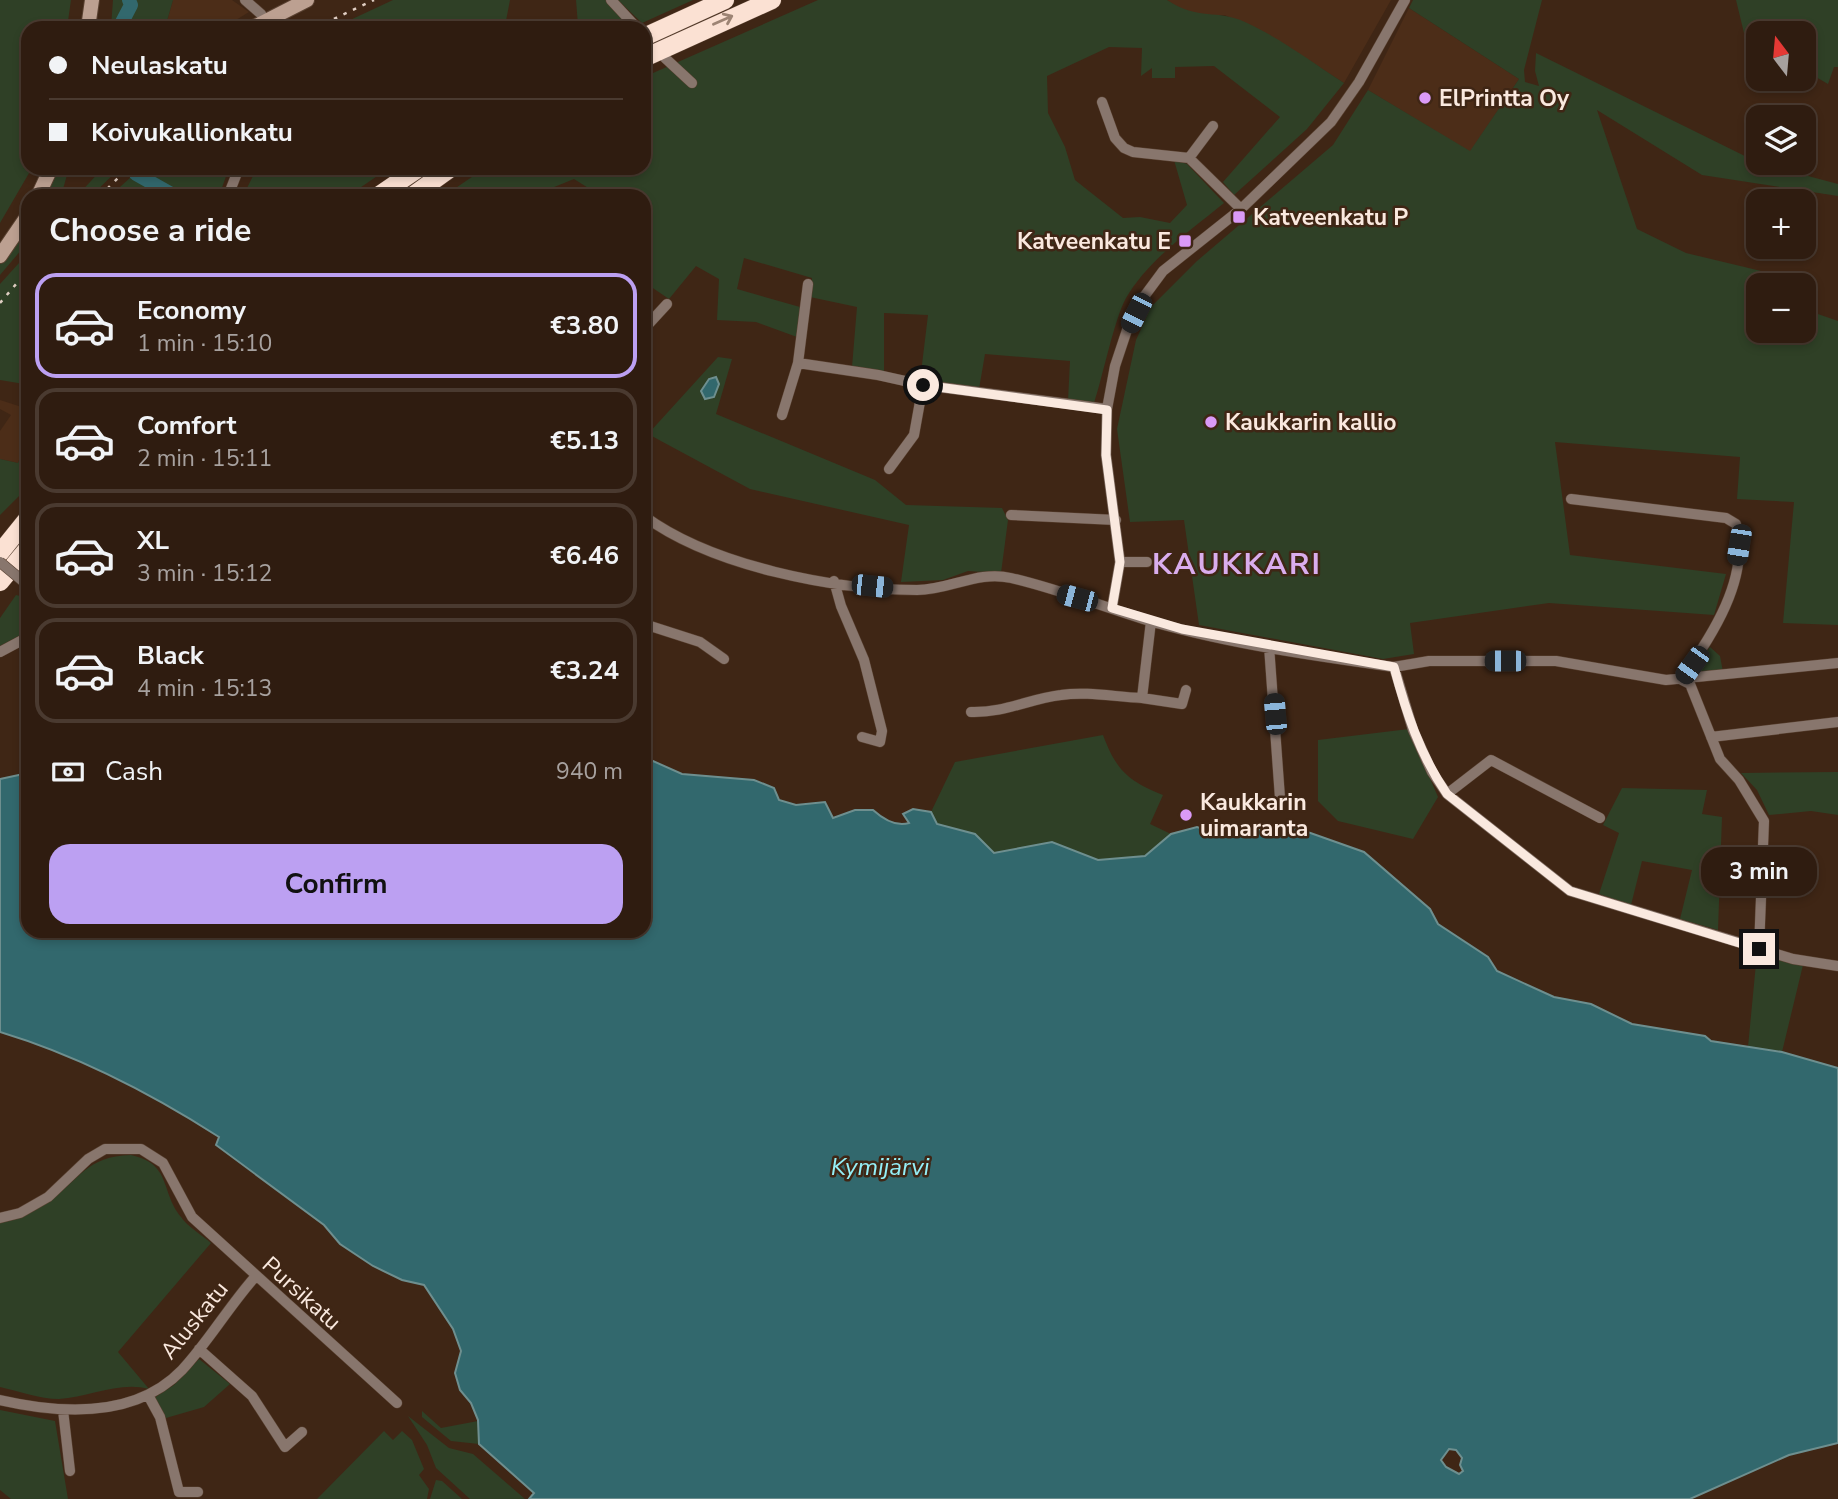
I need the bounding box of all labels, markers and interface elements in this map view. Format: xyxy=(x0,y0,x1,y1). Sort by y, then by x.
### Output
one-way arrow xyxy=(712,13,733,26)
north arrow xyxy=(1746,21,1816,91)
map controls xyxy=(1746,21,1816,343)
text: Neulaskatu xyxy=(91,48,228,83)
place label: ElPrintta Oy xyxy=(1439,83,1570,114)
marker: ElPrintta Oy xyxy=(1417,90,1433,106)
button: layers xyxy=(1746,105,1816,175)
text: Koivukallionkatu xyxy=(91,115,293,150)
button: + xyxy=(1746,189,1816,259)
place label: Katveenkatu P xyxy=(1253,202,1408,233)
text: Choose a ride xyxy=(49,209,251,252)
marker: Katveenkatu P xyxy=(1231,209,1247,225)
place label: Katveenkatu E xyxy=(1017,226,1171,257)
marker: Katveenkatu E xyxy=(1177,233,1193,249)
button: − xyxy=(1746,273,1816,343)
car xyxy=(1118,290,1155,336)
text: Economy xyxy=(137,293,246,328)
icon: car xyxy=(53,294,116,357)
text: €3.80 xyxy=(550,308,619,343)
text: 1 min · 15:10 xyxy=(137,328,272,359)
route start xyxy=(907,369,939,401)
place label: Kaukkarin kallio xyxy=(1225,407,1396,438)
text: Comfort xyxy=(137,408,237,443)
icon: car xyxy=(53,409,116,472)
marker: Kaukkarin kallio xyxy=(1203,414,1219,430)
text: €5.13 xyxy=(550,423,619,458)
text: 2 min · 15:11 xyxy=(137,443,272,474)
text: XL xyxy=(137,523,169,558)
car xyxy=(1726,523,1753,567)
icon: car xyxy=(53,524,116,587)
text: €6.46 xyxy=(550,538,619,573)
district label: KAUKKARI xyxy=(1152,544,1322,585)
text: 3 min · 15:12 xyxy=(137,558,272,589)
car xyxy=(851,573,894,599)
car xyxy=(1054,582,1101,614)
text: Black xyxy=(137,638,204,673)
icon: car xyxy=(53,639,116,702)
car xyxy=(1672,642,1713,688)
car xyxy=(1485,651,1527,672)
text: €3.24 xyxy=(550,653,619,688)
text: 4 min · 15:13 xyxy=(137,673,272,704)
car xyxy=(1263,692,1288,736)
icon: cash xyxy=(49,753,87,791)
text: Cash xyxy=(105,754,163,789)
text: 940 m xyxy=(556,756,623,787)
place label: Kaukkarin uimaranta xyxy=(1200,787,1308,844)
marker: Kaukkarin uimaranta xyxy=(1178,807,1194,823)
button: Confirm xyxy=(49,844,623,924)
callout: 3 min xyxy=(1701,848,1817,897)
text: 3 min xyxy=(1729,856,1789,887)
route end xyxy=(1743,933,1775,965)
water label: Kymijärvi xyxy=(831,1151,930,1183)
street label: Pursikatu xyxy=(255,1250,348,1337)
street label: Aluskatu xyxy=(153,1275,235,1366)

